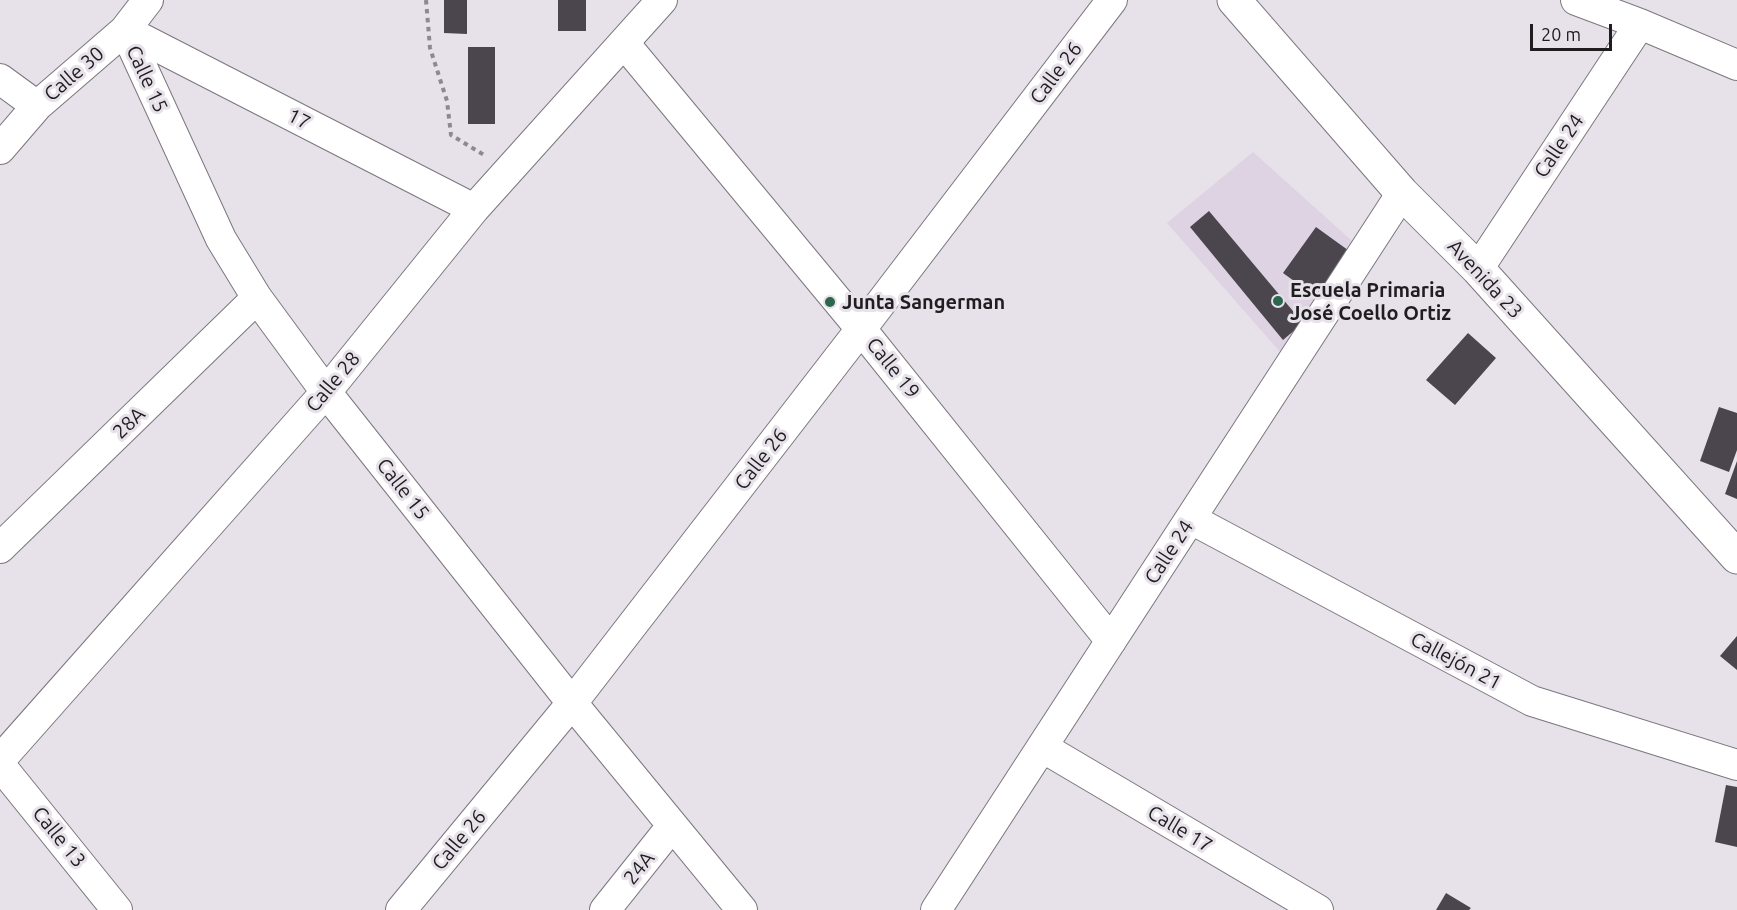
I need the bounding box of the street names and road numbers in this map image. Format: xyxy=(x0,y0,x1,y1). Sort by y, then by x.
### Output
street label: Calle 26 xyxy=(1025,37,1087,109)
street label: Calle 30 xyxy=(39,42,109,106)
street label: Calle 15 xyxy=(121,42,173,116)
street label: 17 xyxy=(284,103,314,135)
street label: Calle 24 xyxy=(1529,110,1589,182)
street label: Avenida 23 xyxy=(1442,235,1528,323)
street label: Calle 19 xyxy=(861,333,925,403)
street label: Calle 28 xyxy=(301,347,365,417)
street label: 28A xyxy=(108,402,150,444)
street label: Calle 26 xyxy=(730,424,792,494)
street label: Calle 15 xyxy=(372,454,434,524)
street label: Calle 24 xyxy=(1140,516,1198,588)
street label: Callejón 21 xyxy=(1407,627,1505,695)
street label: Calle 17 xyxy=(1143,800,1217,858)
street label: Calle 13 xyxy=(27,802,91,872)
street label: Calle 26 xyxy=(427,805,491,875)
street label: 24A xyxy=(618,847,660,889)

